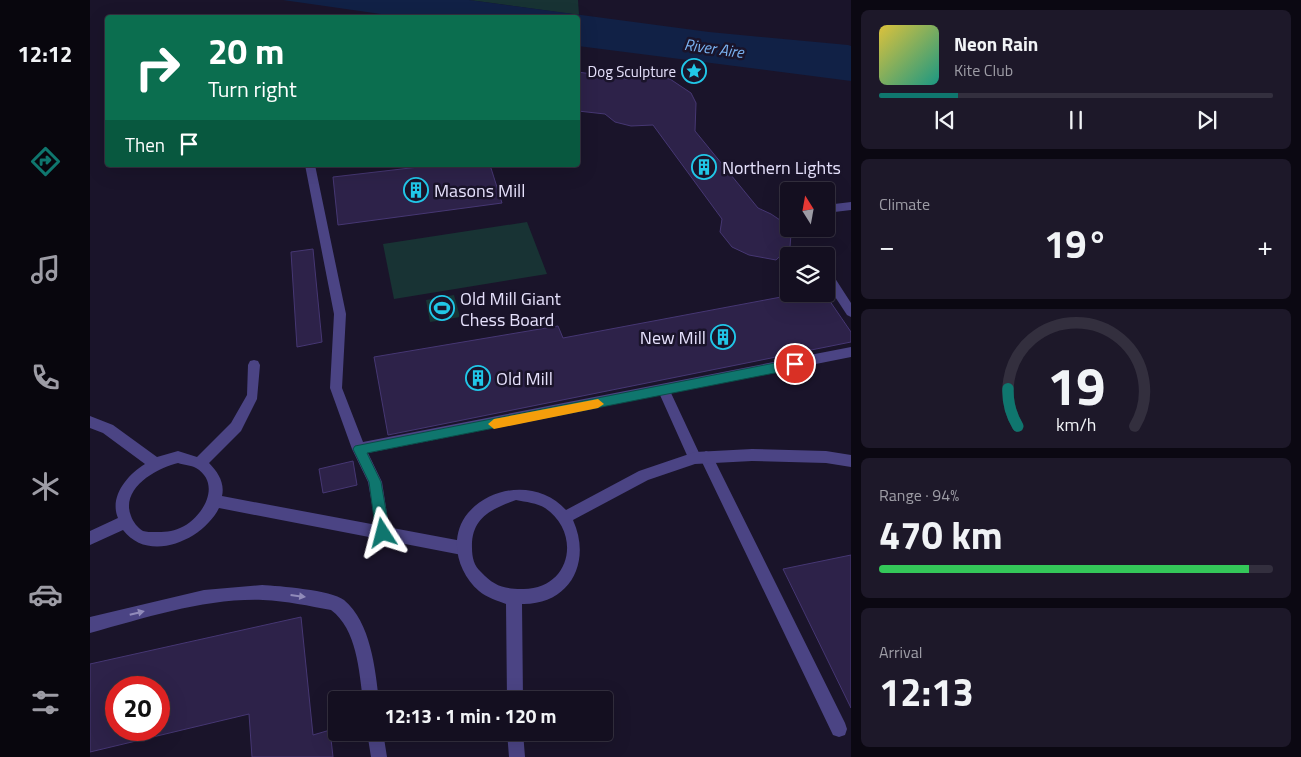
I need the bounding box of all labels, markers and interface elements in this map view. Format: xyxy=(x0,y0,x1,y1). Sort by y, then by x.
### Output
text: 20 m xyxy=(208,24,284,78)
text: Neon Rain xyxy=(954,29,1038,58)
water label: River Aire xyxy=(683,32,747,64)
icon: right xyxy=(125,35,190,100)
text: 12:12 xyxy=(18,37,72,71)
place icon: Dog Sculpture xyxy=(681,58,707,84)
text: Kite Club xyxy=(954,58,1013,82)
place label: Dog Sculpture xyxy=(588,60,676,83)
text: Turn right xyxy=(208,72,297,106)
icon: previous xyxy=(931,106,959,134)
icon: pause xyxy=(1062,106,1090,134)
icon: next xyxy=(1193,106,1221,134)
text: Then xyxy=(125,130,165,159)
icon: arrive xyxy=(175,130,203,158)
icon: directions xyxy=(28,144,63,179)
building icon: Northern Lights xyxy=(691,154,717,180)
place label: Northern Lights xyxy=(722,154,841,181)
building icon: Masons Mill xyxy=(403,177,429,203)
place label: Masons Mill xyxy=(434,177,525,204)
north arrow xyxy=(780,182,835,238)
map controls xyxy=(780,182,835,302)
text: Climate xyxy=(879,192,930,216)
text: 19° xyxy=(1044,215,1108,273)
text: − xyxy=(879,224,895,267)
text: + xyxy=(1257,224,1273,267)
button: layers xyxy=(780,247,835,302)
icon: music xyxy=(28,252,63,287)
place label: Old Mill Giant Chess Board xyxy=(460,285,562,333)
sports icon: Old Mill Giant Chess Board xyxy=(429,295,455,321)
place label: New Mill xyxy=(640,324,706,351)
building icon: New Mill xyxy=(710,324,736,350)
pin xyxy=(774,343,816,385)
text: 19 xyxy=(1047,346,1105,425)
icon: arrive xyxy=(781,350,809,378)
icon: phone xyxy=(28,360,63,395)
building icon: Old Mill xyxy=(465,365,491,391)
place label: Old Mill xyxy=(496,365,553,392)
text: km/h xyxy=(1056,411,1096,438)
icon: climate xyxy=(28,469,63,504)
text: Range · 94% xyxy=(879,483,959,507)
position arrow xyxy=(356,506,408,558)
text: 470 km xyxy=(879,506,1003,564)
icon: car xyxy=(28,577,63,612)
one-way arrow xyxy=(290,592,306,600)
one-way arrow xyxy=(130,609,145,617)
text: Arrival xyxy=(879,640,922,664)
text: 12:13 xyxy=(879,663,974,721)
speed limit sign: 20 xyxy=(105,676,170,741)
icon: filters xyxy=(28,685,63,720)
text: 12:13 · 1 min · 120 m xyxy=(384,701,557,730)

